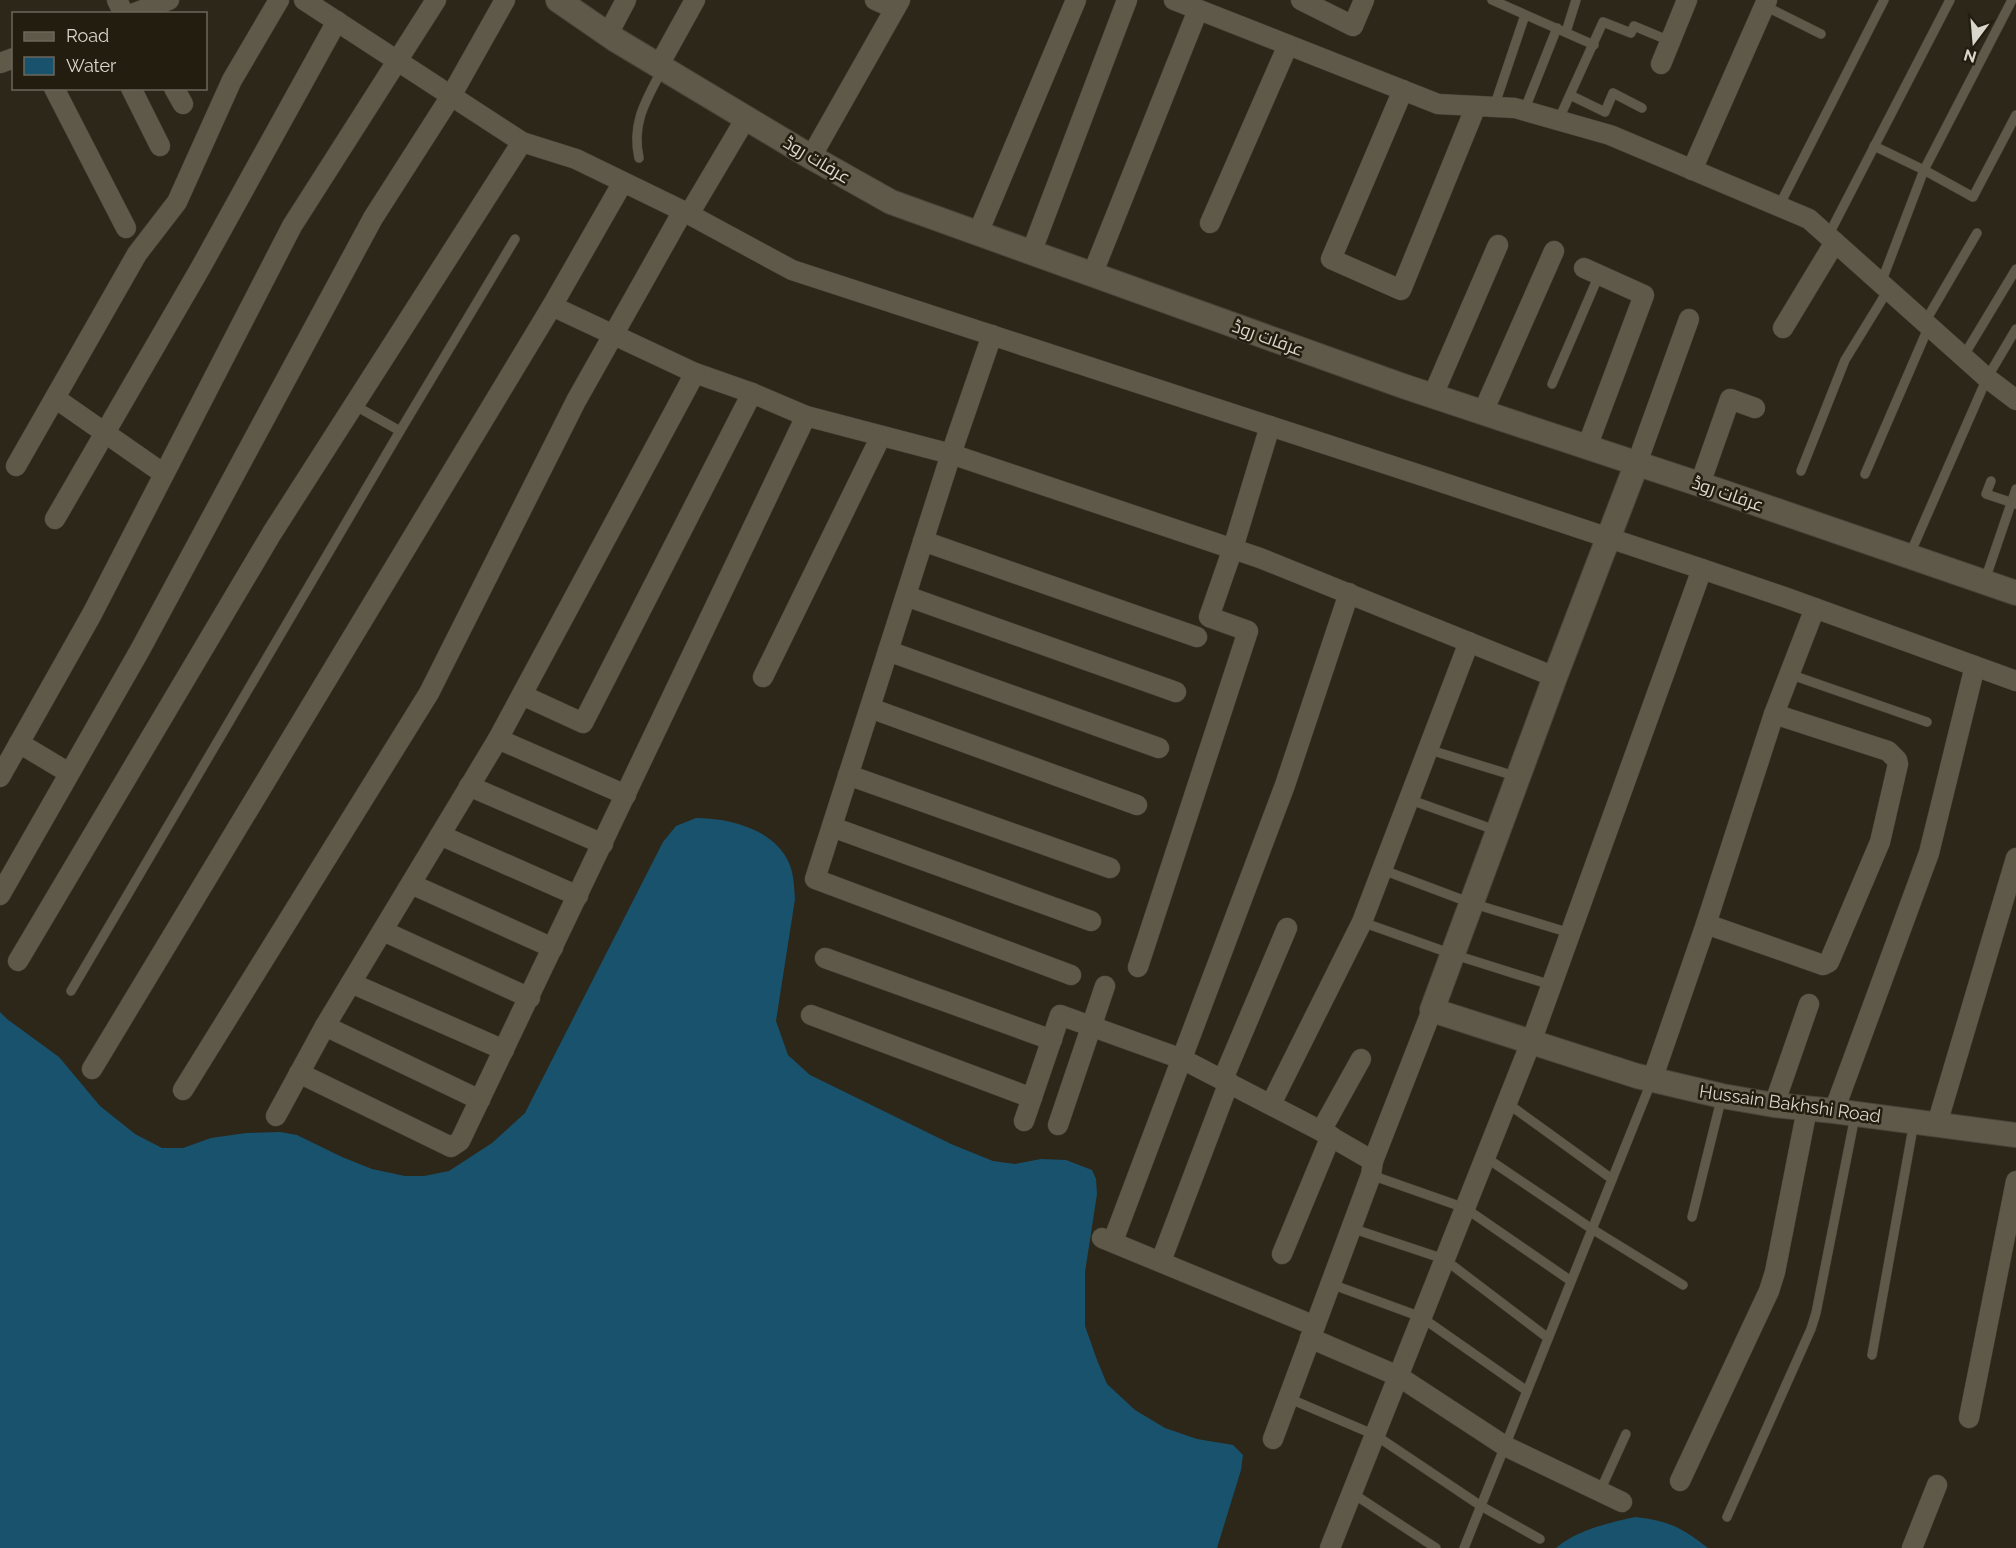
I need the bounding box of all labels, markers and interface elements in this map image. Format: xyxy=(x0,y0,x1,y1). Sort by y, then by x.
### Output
legend xyxy=(12,12,207,90)
north arrow xyxy=(1944,12,2004,72)
text: Road xyxy=(66,25,109,46)
text: N xyxy=(1962,45,1978,67)
text: Water xyxy=(66,55,117,76)
street label: عرفات روڈ xyxy=(779,131,855,189)
street label: عرفات روڈ xyxy=(1229,315,1307,361)
street label: عرفات روڈ xyxy=(1689,471,1767,517)
street label: Hussain Bakhshi Road xyxy=(1698,1080,1882,1127)

